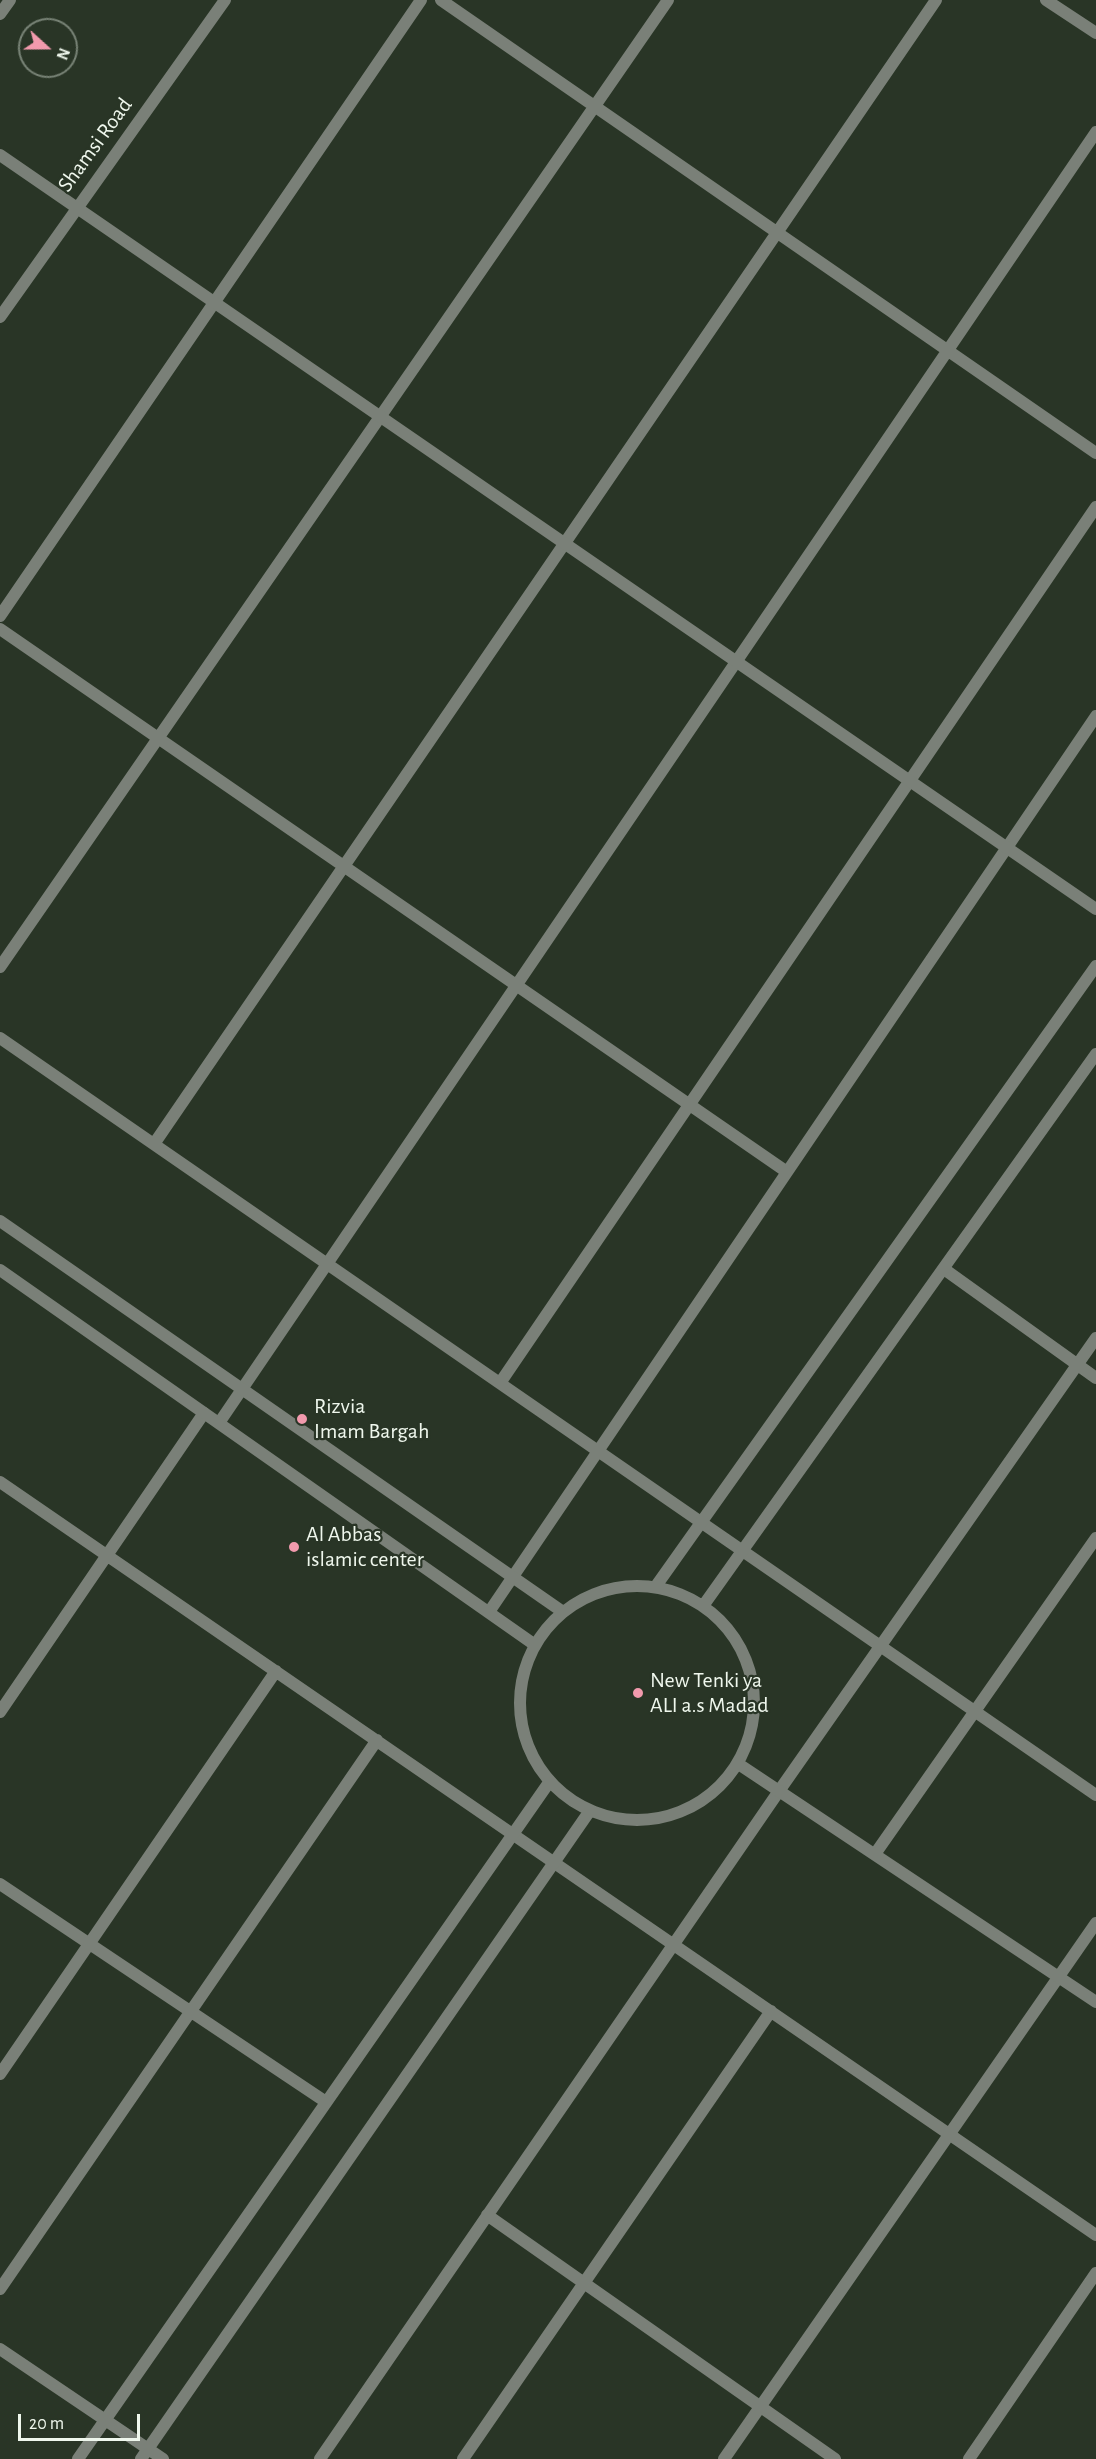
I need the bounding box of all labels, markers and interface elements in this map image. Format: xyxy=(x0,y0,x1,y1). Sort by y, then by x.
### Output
north arrow xyxy=(18,18,78,78)
text: N xyxy=(53,46,72,62)
street label: Shamsi Road xyxy=(52,93,138,197)
place label: Rizvia Imam Bargah xyxy=(314,1393,429,1444)
marker: Rizvia Imam Bargah xyxy=(295,1412,309,1426)
place label: Al Abbas islamic center xyxy=(306,1521,424,1572)
marker: Al Abbas islamic center xyxy=(287,1540,301,1554)
place label: New Tenki ya ALI a.s Madad xyxy=(650,1667,769,1718)
marker: New Tenki ya ALI a.s Madad xyxy=(631,1686,645,1700)
scale bar xyxy=(21,2402,142,2440)
text: 20 m xyxy=(29,2415,64,2433)

